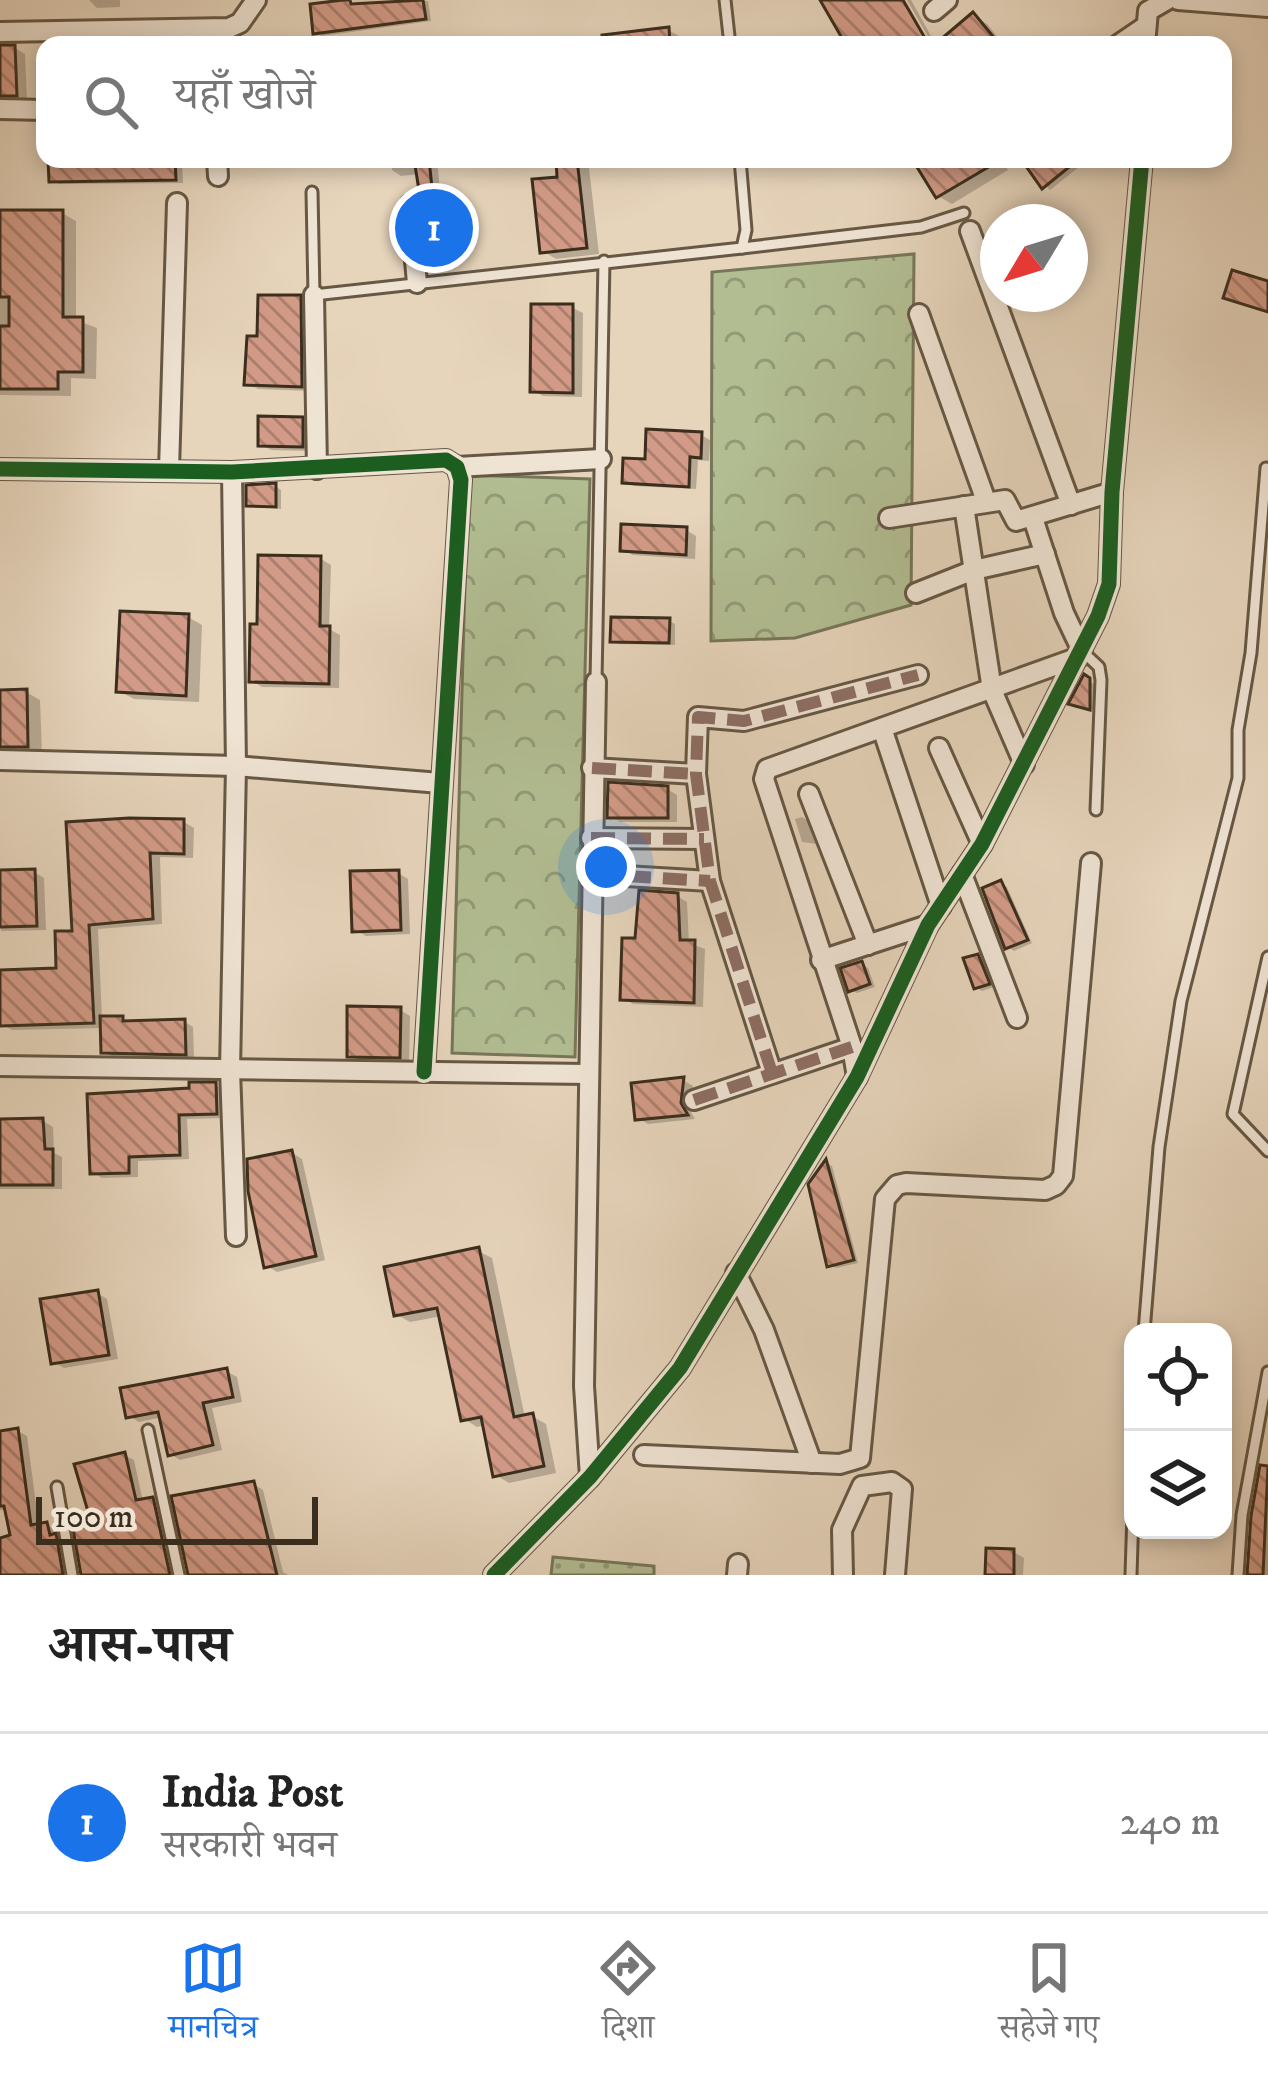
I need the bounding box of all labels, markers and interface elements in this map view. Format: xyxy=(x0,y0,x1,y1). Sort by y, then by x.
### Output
search box xyxy=(36,36,1232,168)
text: यहाँ खोजें xyxy=(174,68,315,124)
icon: search xyxy=(78,69,144,135)
pin: 1 xyxy=(395,183,473,273)
north arrow xyxy=(980,204,1088,312)
your location xyxy=(576,837,636,897)
map controls xyxy=(1124,1323,1232,1539)
button: locate xyxy=(1124,1323,1232,1431)
button: layers xyxy=(1124,1431,1232,1539)
scale bar xyxy=(36,1491,318,1544)
text: 100 m xyxy=(54,1497,133,1538)
text: आस-पास xyxy=(48,1614,231,1678)
text: India Post xyxy=(162,1765,343,1821)
text: 1 xyxy=(80,1798,94,1847)
text: 240 m xyxy=(1120,1798,1220,1847)
text: सरकारी भवन xyxy=(162,1821,337,1870)
tab: मानचित्र xyxy=(169,1935,258,2059)
tab: दिशा xyxy=(595,1935,661,2059)
tab: सहेजे गए xyxy=(998,1935,1099,2059)

